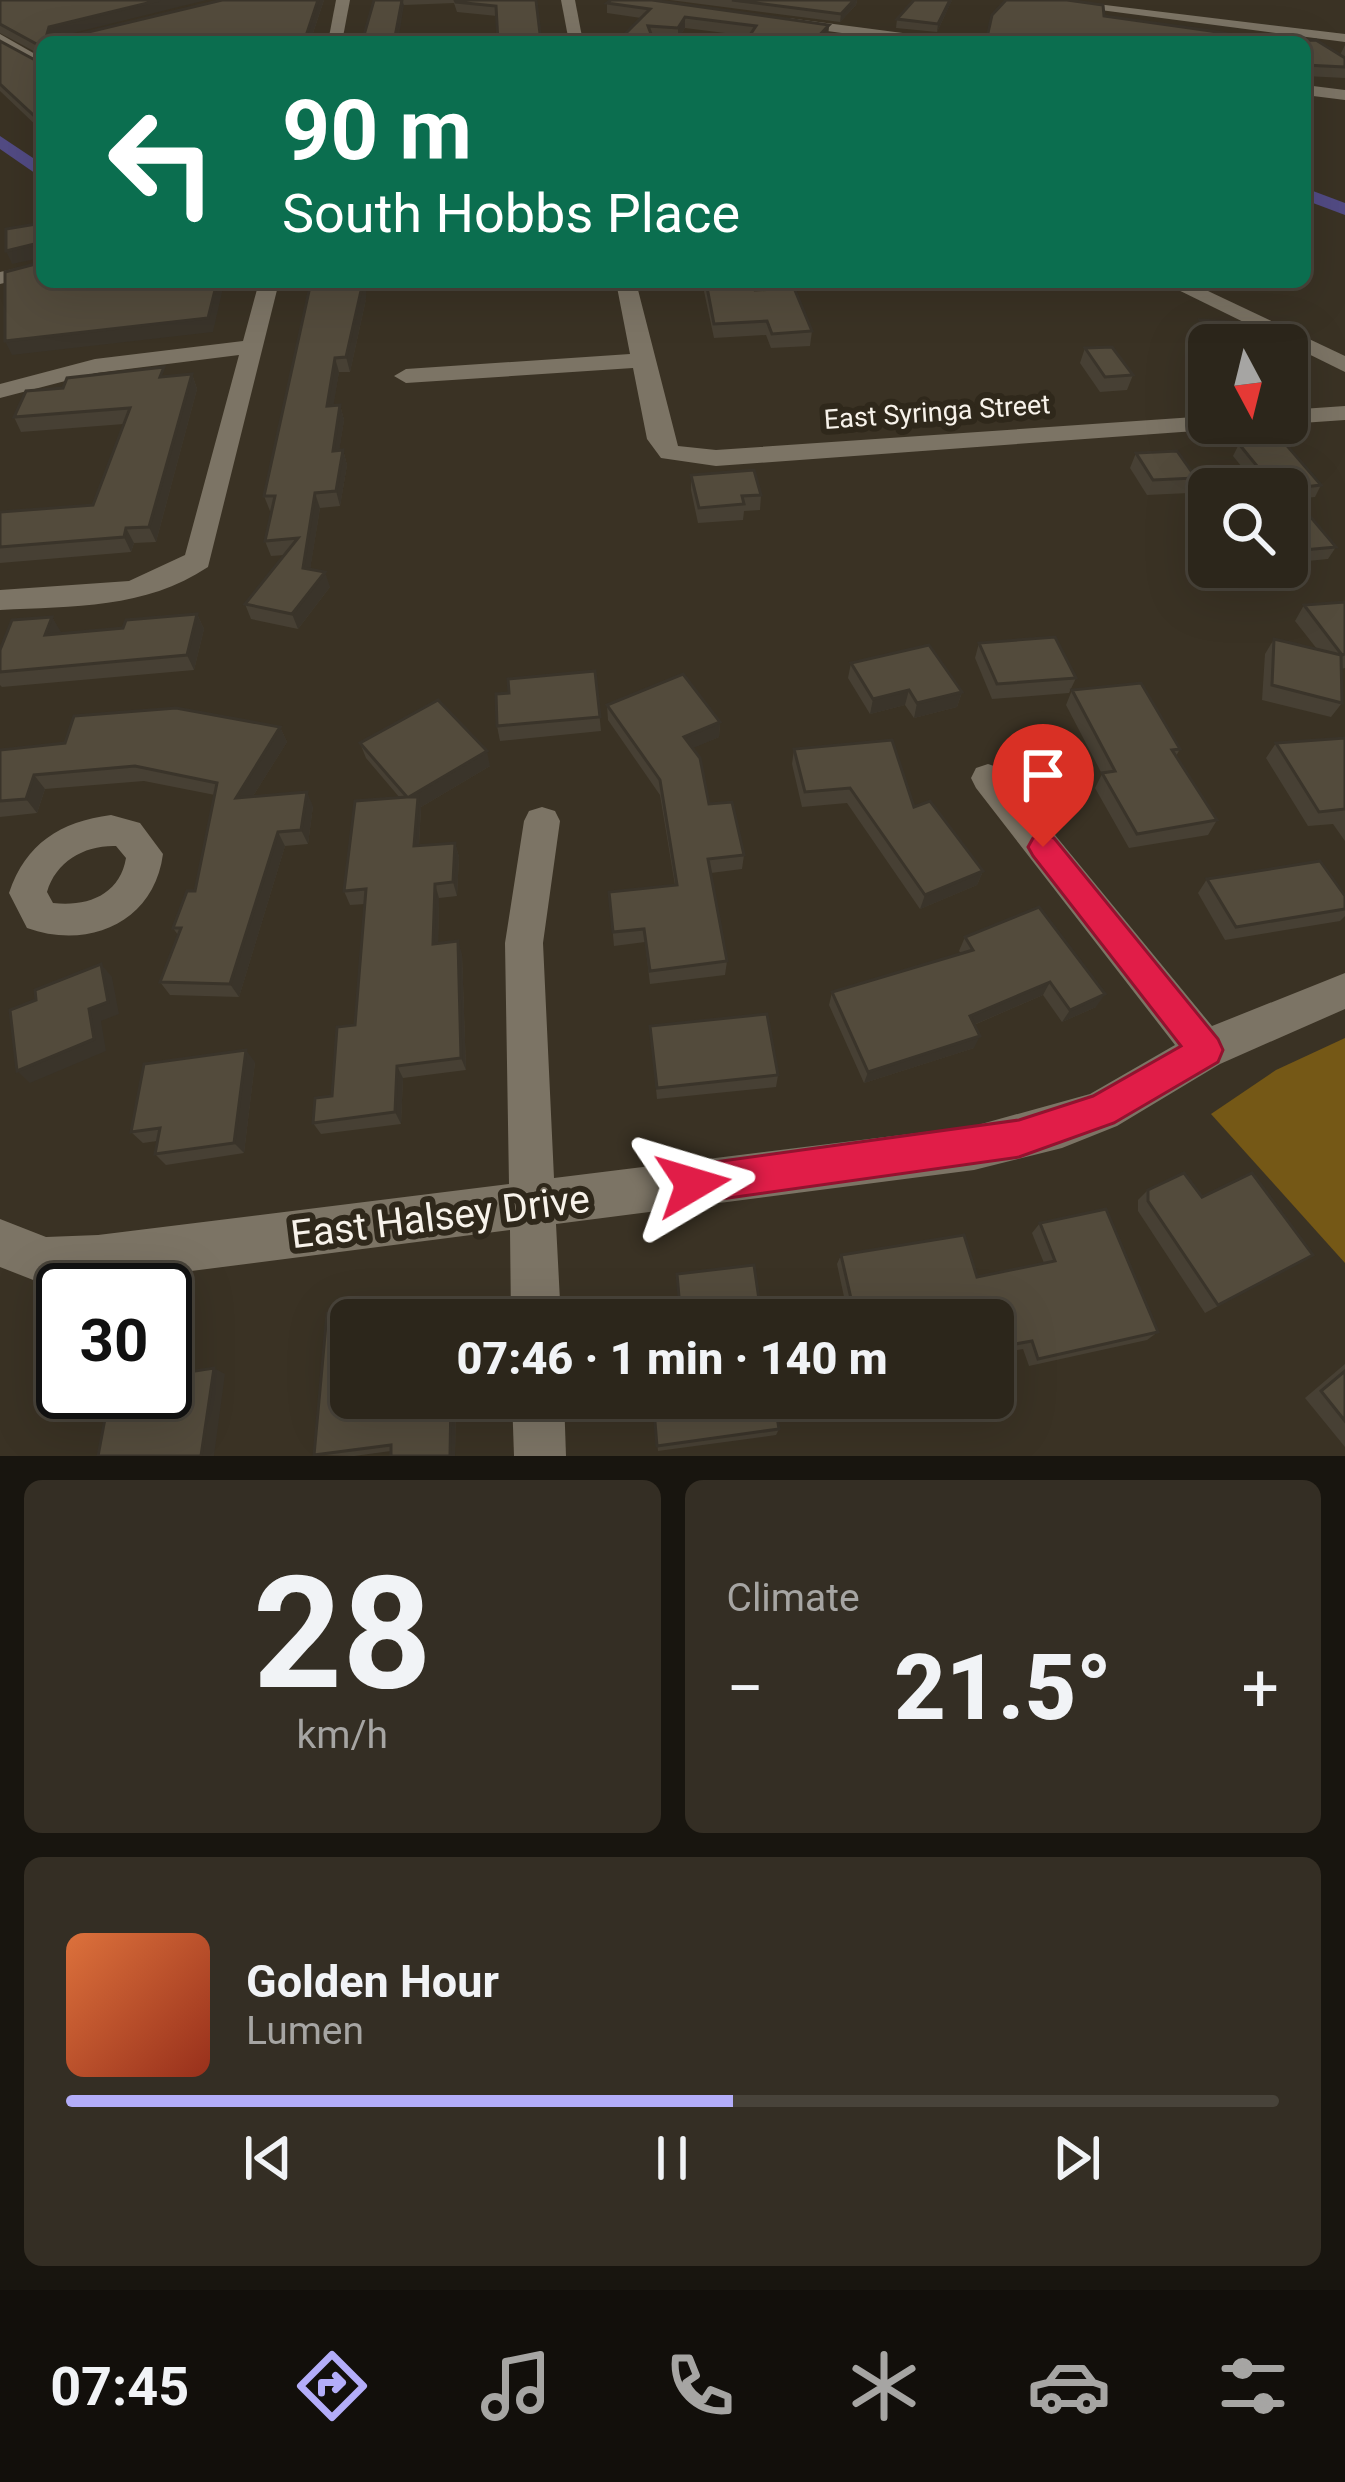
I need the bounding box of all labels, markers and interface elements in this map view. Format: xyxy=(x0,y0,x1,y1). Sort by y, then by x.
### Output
text: 90 m xyxy=(282,81,472,180)
icon: left xyxy=(84,84,240,240)
text: South Hobbs Place xyxy=(282,182,740,245)
north arrow xyxy=(1188,324,1308,444)
map controls xyxy=(1188,324,1308,588)
street label: East Syringa Street xyxy=(823,388,1051,436)
button: search xyxy=(1188,468,1308,588)
pin xyxy=(992,724,1094,847)
icon: arrive xyxy=(1010,742,1076,808)
position arrow xyxy=(630,1121,756,1247)
street label: East Halsey Drive xyxy=(288,1176,592,1258)
speed limit sign: 30 xyxy=(36,1263,192,1419)
text: 07:46 · 1 min · 140 m xyxy=(456,1332,888,1385)
text: 28 xyxy=(253,1542,432,1725)
text: Climate xyxy=(727,1575,860,1621)
text: 21.5° xyxy=(894,1636,1112,1741)
text: − xyxy=(727,1650,764,1727)
text: + xyxy=(1242,1650,1279,1727)
text: km/h xyxy=(296,1712,388,1758)
text: Golden Hour xyxy=(246,1955,499,2008)
text: Lumen xyxy=(246,2008,364,2054)
icon: previous xyxy=(235,2125,301,2191)
icon: pause xyxy=(639,2125,705,2191)
icon: next xyxy=(1044,2125,1110,2191)
icon: directions xyxy=(290,2344,374,2428)
icon: music xyxy=(474,2344,558,2428)
icon: phone xyxy=(658,2344,742,2428)
icon: climate xyxy=(842,2344,926,2428)
icon: car xyxy=(1027,2344,1111,2428)
icon: filters xyxy=(1211,2344,1295,2428)
text: 07:45 xyxy=(50,2355,189,2418)

